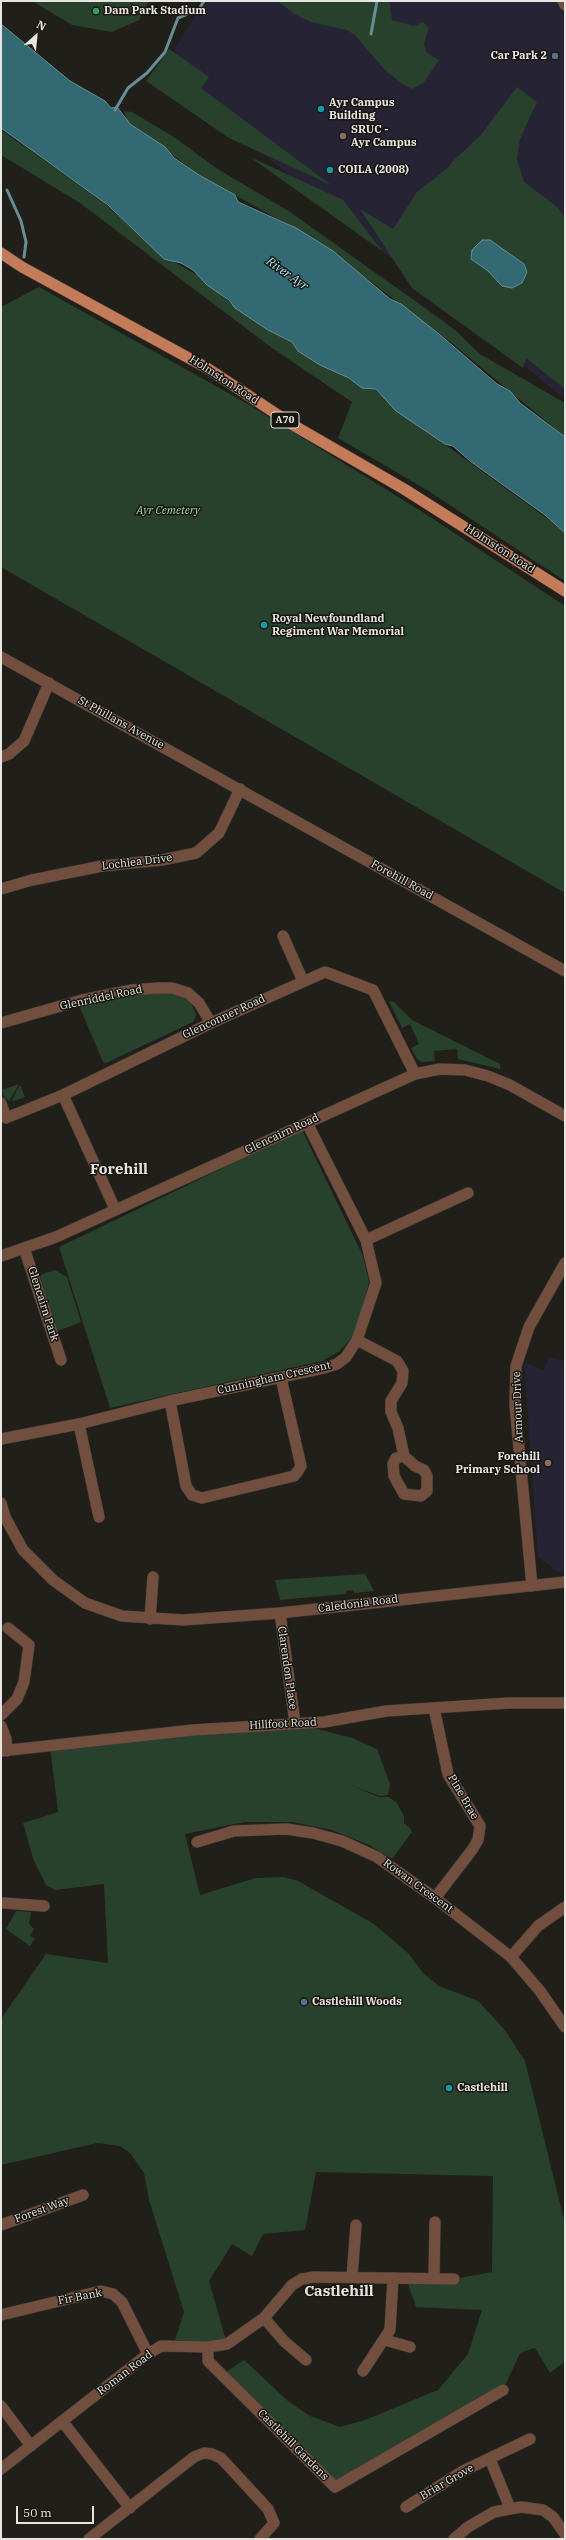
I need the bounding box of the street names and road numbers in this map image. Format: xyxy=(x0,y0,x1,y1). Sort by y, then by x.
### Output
street label: Holmston Road xyxy=(187,353,261,407)
road number: A70 xyxy=(271,412,299,428)
street label: Holmston Road xyxy=(463,522,537,576)
street label: St Phillans Avenue xyxy=(76,694,166,752)
street label: Lochlea Drive xyxy=(101,851,173,873)
street label: Forehill Road xyxy=(369,857,435,903)
street label: Glenriddel Road xyxy=(59,983,143,1013)
street label: Glenconner Road xyxy=(181,992,267,1042)
street label: Glencairn Road xyxy=(243,1111,321,1157)
street label: Glencairn Park xyxy=(25,1265,61,1343)
street label: Cunningham Crescent xyxy=(216,1359,332,1397)
street label: Armour Drive xyxy=(510,1371,526,1443)
street label: Caledonia Road xyxy=(317,1593,399,1615)
street label: Clarendon Place xyxy=(275,1625,299,1711)
street label: Hillfoot Road xyxy=(249,1716,317,1732)
street label: Pine Brae xyxy=(445,1772,481,1822)
street label: Rowan Crescent xyxy=(381,1856,455,1916)
street label: Forest Way xyxy=(13,2194,71,2226)
street label: Fir Bank xyxy=(57,2286,103,2308)
street label: Roman Road xyxy=(95,2348,155,2398)
street label: Castlehill Gardens xyxy=(255,2407,331,2483)
street label: Briar Grove xyxy=(418,2461,476,2503)

